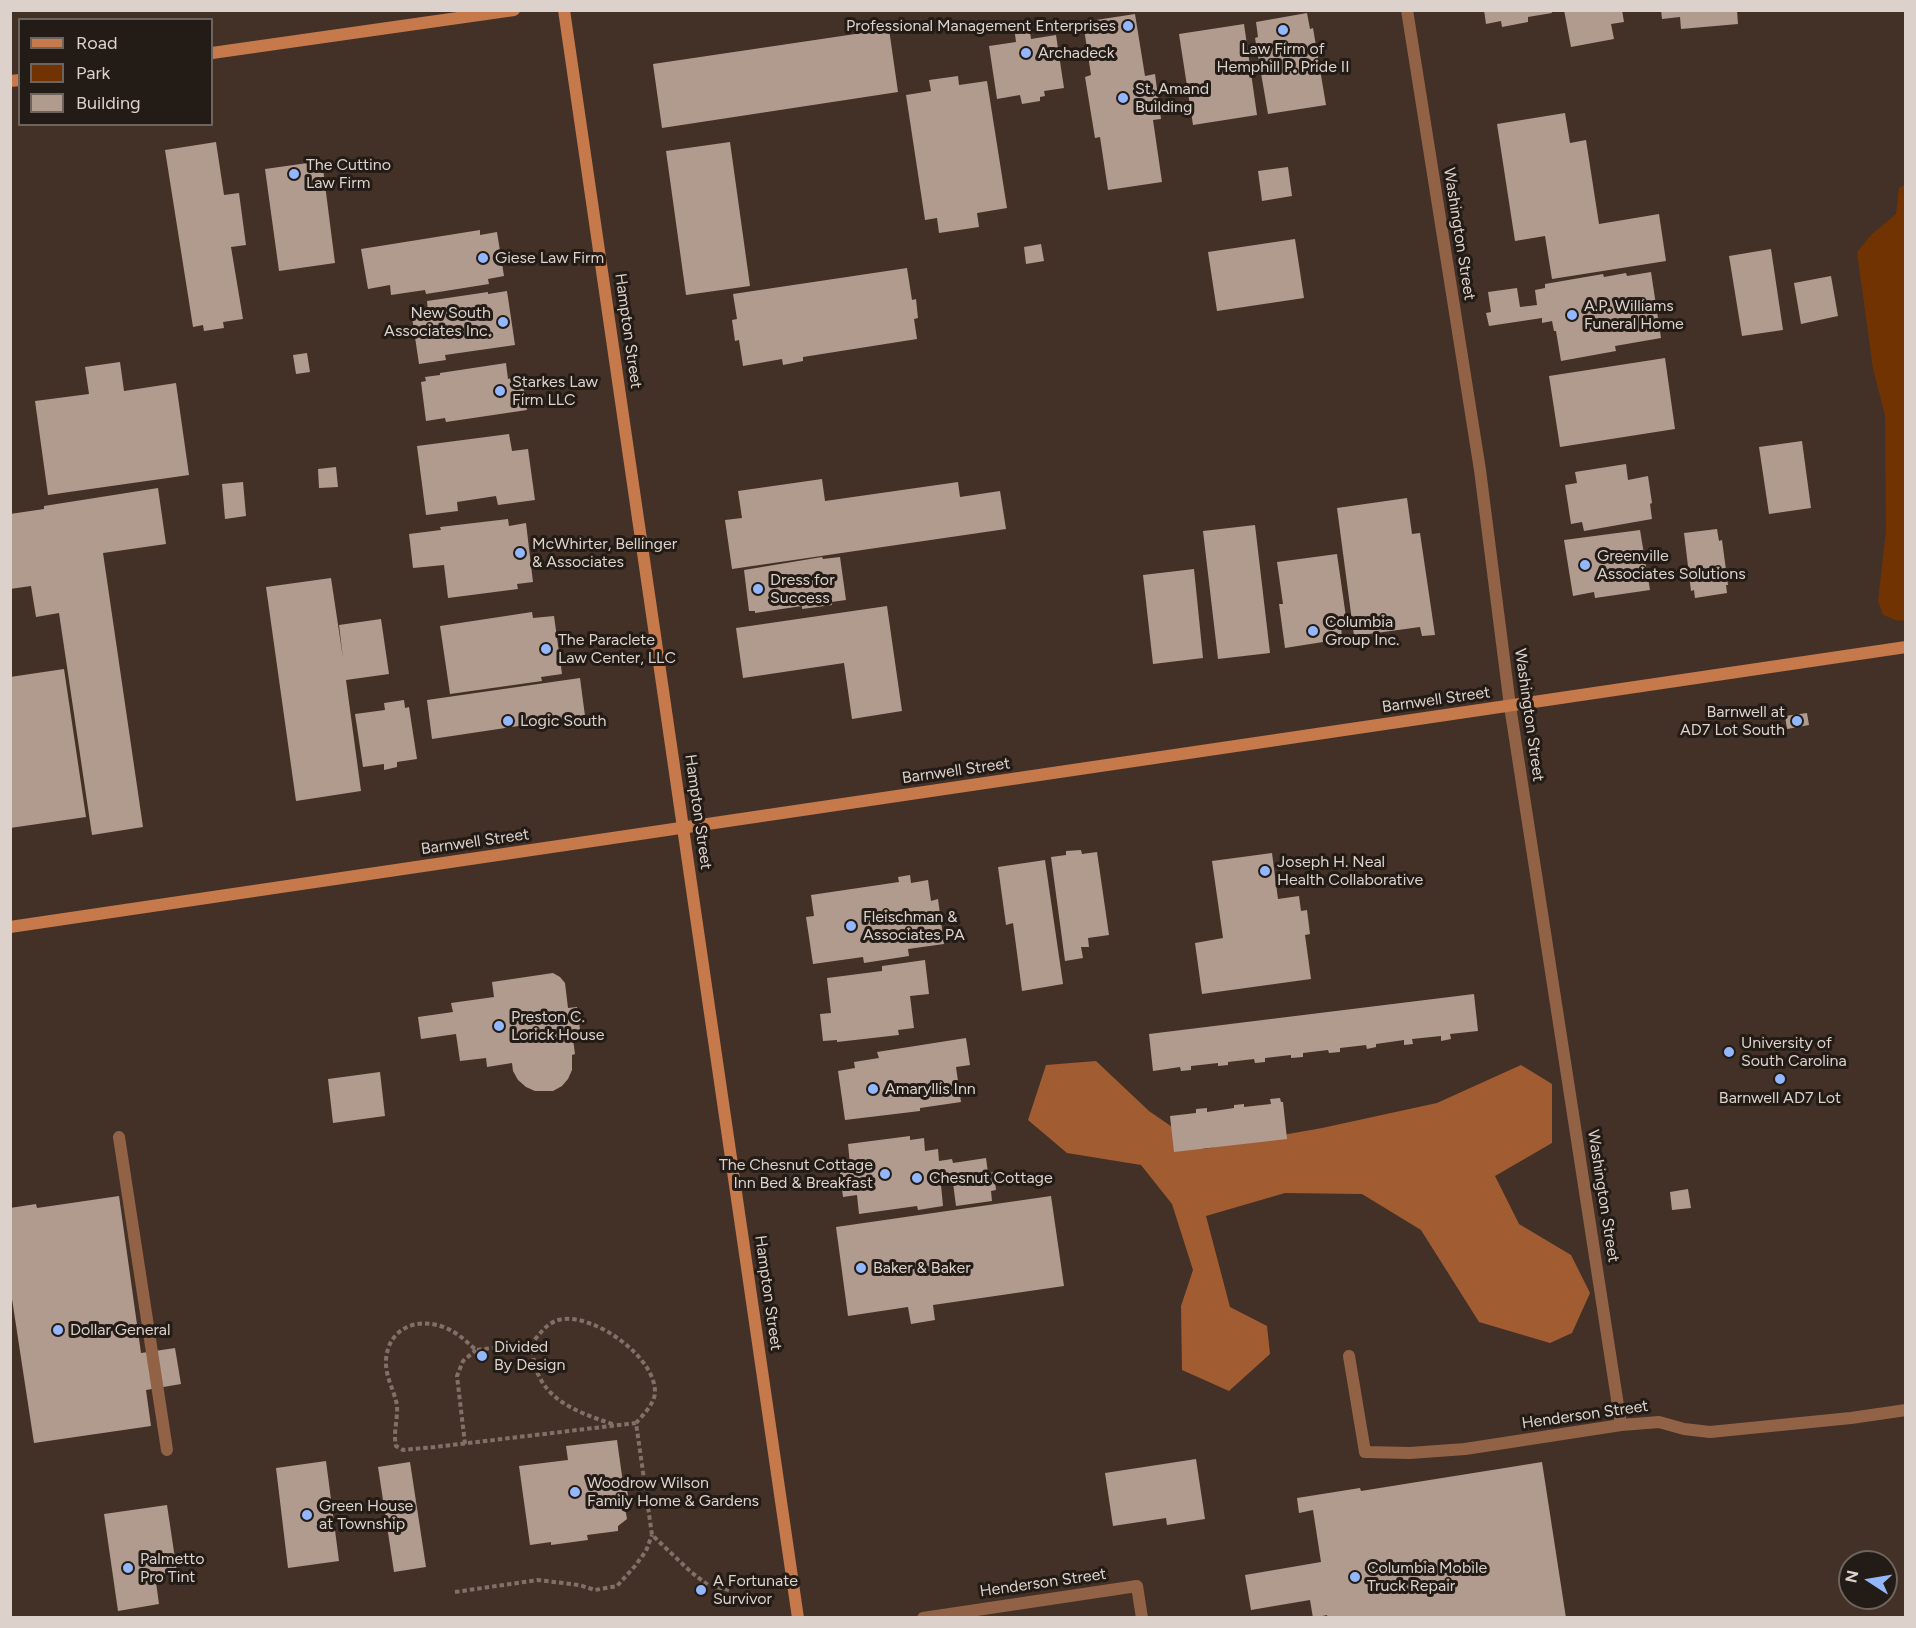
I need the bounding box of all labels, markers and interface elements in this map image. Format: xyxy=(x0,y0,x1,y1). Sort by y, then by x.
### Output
place label: Professional Management Enterprises xyxy=(846,16,1116,36)
legend xyxy=(18,18,213,126)
marker: Professional Management Enterprises xyxy=(1121,19,1135,33)
marker: Law Firm of Hemphill P. Pride II xyxy=(1276,23,1290,37)
text: Road xyxy=(76,32,117,54)
place label: Law Firm of Hemphill P. Pride II xyxy=(1216,39,1350,77)
place label: Archadeck xyxy=(1038,43,1115,63)
marker: Archadeck xyxy=(1019,46,1033,60)
text: Park xyxy=(76,62,110,84)
place label: St. Amand Building xyxy=(1135,79,1209,117)
marker: St. Amand Building xyxy=(1116,91,1130,105)
text: Building xyxy=(76,92,141,114)
place label: The Cuttino Law Firm xyxy=(306,155,391,193)
street label: Washington Street xyxy=(1439,166,1479,302)
marker: The Cuttino Law Firm xyxy=(287,167,301,181)
place label: Giese Law Firm xyxy=(495,248,604,268)
marker: Giese Law Firm xyxy=(476,251,490,265)
street label: Hampton Street xyxy=(610,272,646,390)
place label: A.P. Williams Funeral Home xyxy=(1584,296,1684,334)
place label: New South Associates Inc. xyxy=(384,303,491,341)
marker: A.P. Williams Funeral Home xyxy=(1565,308,1579,322)
marker: New South Associates Inc. xyxy=(496,315,510,329)
place label: Starkes Law Firm LLC xyxy=(512,372,598,410)
marker: Starkes Law Firm LLC xyxy=(493,384,507,398)
place label: McWhirter, Bellinger & Associates xyxy=(532,534,677,572)
marker: McWhirter, Bellinger & Associates xyxy=(513,546,527,560)
place label: Greenville Associates Solutions xyxy=(1597,546,1746,584)
marker: Greenville Associates Solutions xyxy=(1578,558,1592,572)
place label: Dress for Success xyxy=(770,570,835,608)
marker: Dress for Success xyxy=(751,582,765,596)
place label: Columbia Group Inc. xyxy=(1325,612,1399,650)
marker: Columbia Group Inc. xyxy=(1306,624,1320,638)
place label: The Paraclete Law Center, LLC xyxy=(558,630,676,668)
marker: The Paraclete Law Center, LLC xyxy=(539,642,553,656)
street label: Washington Street xyxy=(1510,647,1548,783)
street label: Barnwell Street xyxy=(1381,683,1491,717)
place label: Barnwell at AD7 Lot South xyxy=(1680,702,1785,740)
place label: Logic South xyxy=(520,711,606,731)
marker: Logic South xyxy=(501,714,515,728)
marker: Barnwell at AD7 Lot South xyxy=(1790,714,1804,728)
street label: Hampton Street xyxy=(680,753,716,871)
street label: Barnwell Street xyxy=(901,754,1011,788)
street label: Barnwell Street xyxy=(420,825,530,859)
place label: Joseph H. Neal Health Collaborative xyxy=(1277,852,1423,890)
marker: Joseph H. Neal Health Collaborative xyxy=(1258,864,1272,878)
place label: Fleischman & Associates PA xyxy=(863,907,965,945)
marker: Fleischman & Associates PA xyxy=(844,919,858,933)
place label: Preston C. Lorick House xyxy=(511,1007,605,1045)
marker: Preston C. Lorick House xyxy=(492,1019,506,1033)
place label: University of South Carolina xyxy=(1741,1033,1847,1071)
marker: University of South Carolina xyxy=(1722,1045,1736,1059)
marker: Barnwell AD7 Lot xyxy=(1773,1072,1787,1086)
place label: Amaryllis Inn xyxy=(885,1079,976,1099)
marker: Amaryllis Inn xyxy=(866,1082,880,1096)
place label: Barnwell AD7 Lot xyxy=(1719,1088,1841,1108)
street label: Washington Street xyxy=(1583,1128,1623,1264)
place label: The Chesnut Cottage Inn Bed & Breakfast xyxy=(719,1155,873,1193)
marker: The Chesnut Cottage Inn Bed & Breakfast xyxy=(878,1167,892,1181)
place label: Chesnut Cottage xyxy=(929,1168,1053,1188)
marker: Chesnut Cottage xyxy=(910,1171,924,1185)
street label: Hampton Street xyxy=(750,1234,786,1352)
place label: Baker & Baker xyxy=(873,1258,971,1278)
marker: Baker & Baker xyxy=(854,1261,868,1275)
place label: Dollar General xyxy=(70,1320,170,1340)
marker: Dollar General xyxy=(51,1323,65,1337)
place label: Divided By Design xyxy=(494,1337,565,1375)
marker: Divided By Design xyxy=(475,1349,489,1363)
street label: Henderson Street xyxy=(1520,1397,1650,1433)
place label: Woodrow Wilson Family Home & Gardens xyxy=(587,1473,759,1511)
marker: Woodrow Wilson Family Home & Gardens xyxy=(568,1485,582,1499)
place label: Green House at Township xyxy=(319,1496,413,1534)
marker: Green House at Township xyxy=(300,1508,314,1522)
place label: Palmetto Pro Tint xyxy=(140,1549,204,1587)
north arrow xyxy=(1838,1550,1898,1610)
place label: Columbia Mobile Truck Repair xyxy=(1367,1558,1487,1596)
marker: Palmetto Pro Tint xyxy=(121,1561,135,1575)
street label: Henderson Street xyxy=(978,1565,1108,1601)
text: N xyxy=(1841,1569,1862,1585)
marker: Columbia Mobile Truck Repair xyxy=(1348,1570,1362,1584)
place label: A Fortunate Survivor xyxy=(713,1571,798,1609)
marker: A Fortunate Survivor xyxy=(694,1583,708,1597)

